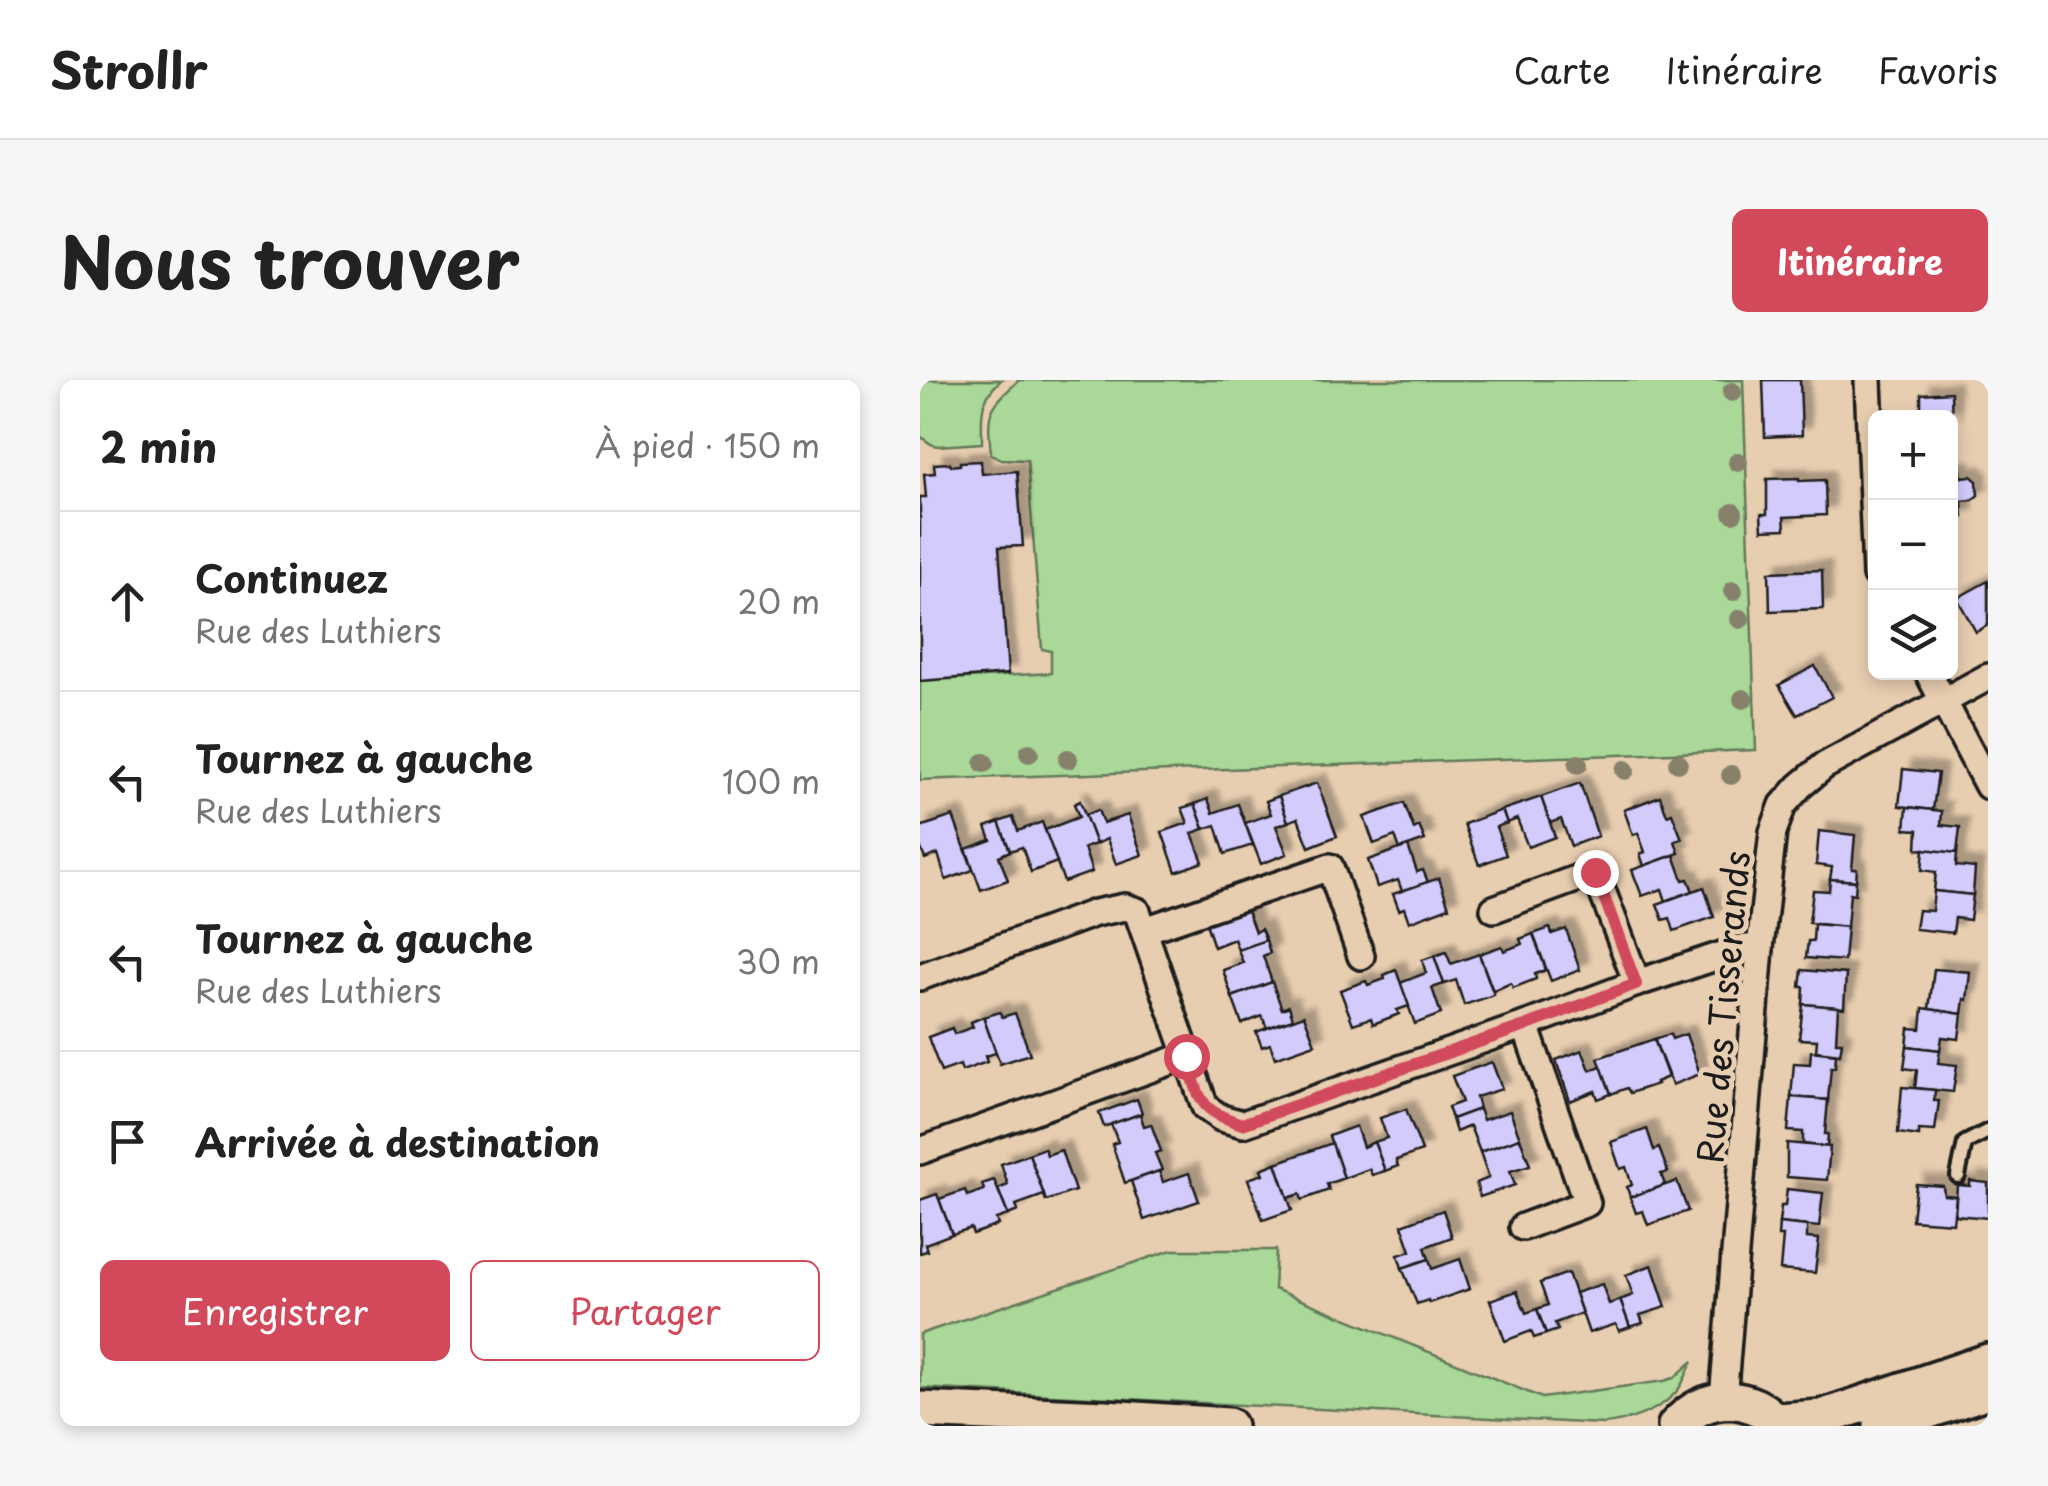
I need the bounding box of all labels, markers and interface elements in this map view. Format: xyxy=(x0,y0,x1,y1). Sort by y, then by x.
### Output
text: Strollr xyxy=(50,33,208,105)
text: Carte xyxy=(1514,43,1611,96)
text: Itinéraire xyxy=(1666,43,1823,96)
text: Favoris xyxy=(1878,43,1998,96)
text: Nous trouver xyxy=(60,207,520,313)
button: Itinéraire xyxy=(1732,209,1988,312)
map controls xyxy=(1868,410,1958,680)
button: + xyxy=(1868,410,1958,500)
text: 2 min xyxy=(100,414,217,477)
text: À pied · 150 m xyxy=(595,421,820,469)
button: − xyxy=(1868,500,1958,590)
text: Continuez xyxy=(195,549,388,606)
icon: ahead xyxy=(100,574,155,629)
text: 20 m xyxy=(738,577,820,625)
button: layers xyxy=(1868,590,1958,680)
text: Rue des Luthiers xyxy=(195,606,442,654)
text: Tournez à gauche xyxy=(195,729,533,786)
icon: left xyxy=(100,754,155,809)
text: 100 m xyxy=(722,757,820,805)
text: Rue des Luthiers xyxy=(195,786,442,834)
street label: Rue des Tisserands xyxy=(1682,849,1762,1165)
route end xyxy=(1573,850,1619,896)
text: Tournez à gauche xyxy=(195,909,533,966)
icon: left xyxy=(100,934,155,989)
text: 30 m xyxy=(736,937,820,985)
text: Rue des Luthiers xyxy=(195,966,442,1014)
route start xyxy=(1164,1034,1210,1080)
text: Arrivée à destination xyxy=(195,1113,600,1170)
icon: arrive xyxy=(100,1114,155,1169)
button: Enregistrer xyxy=(100,1260,450,1361)
button: Partager xyxy=(470,1260,820,1361)

